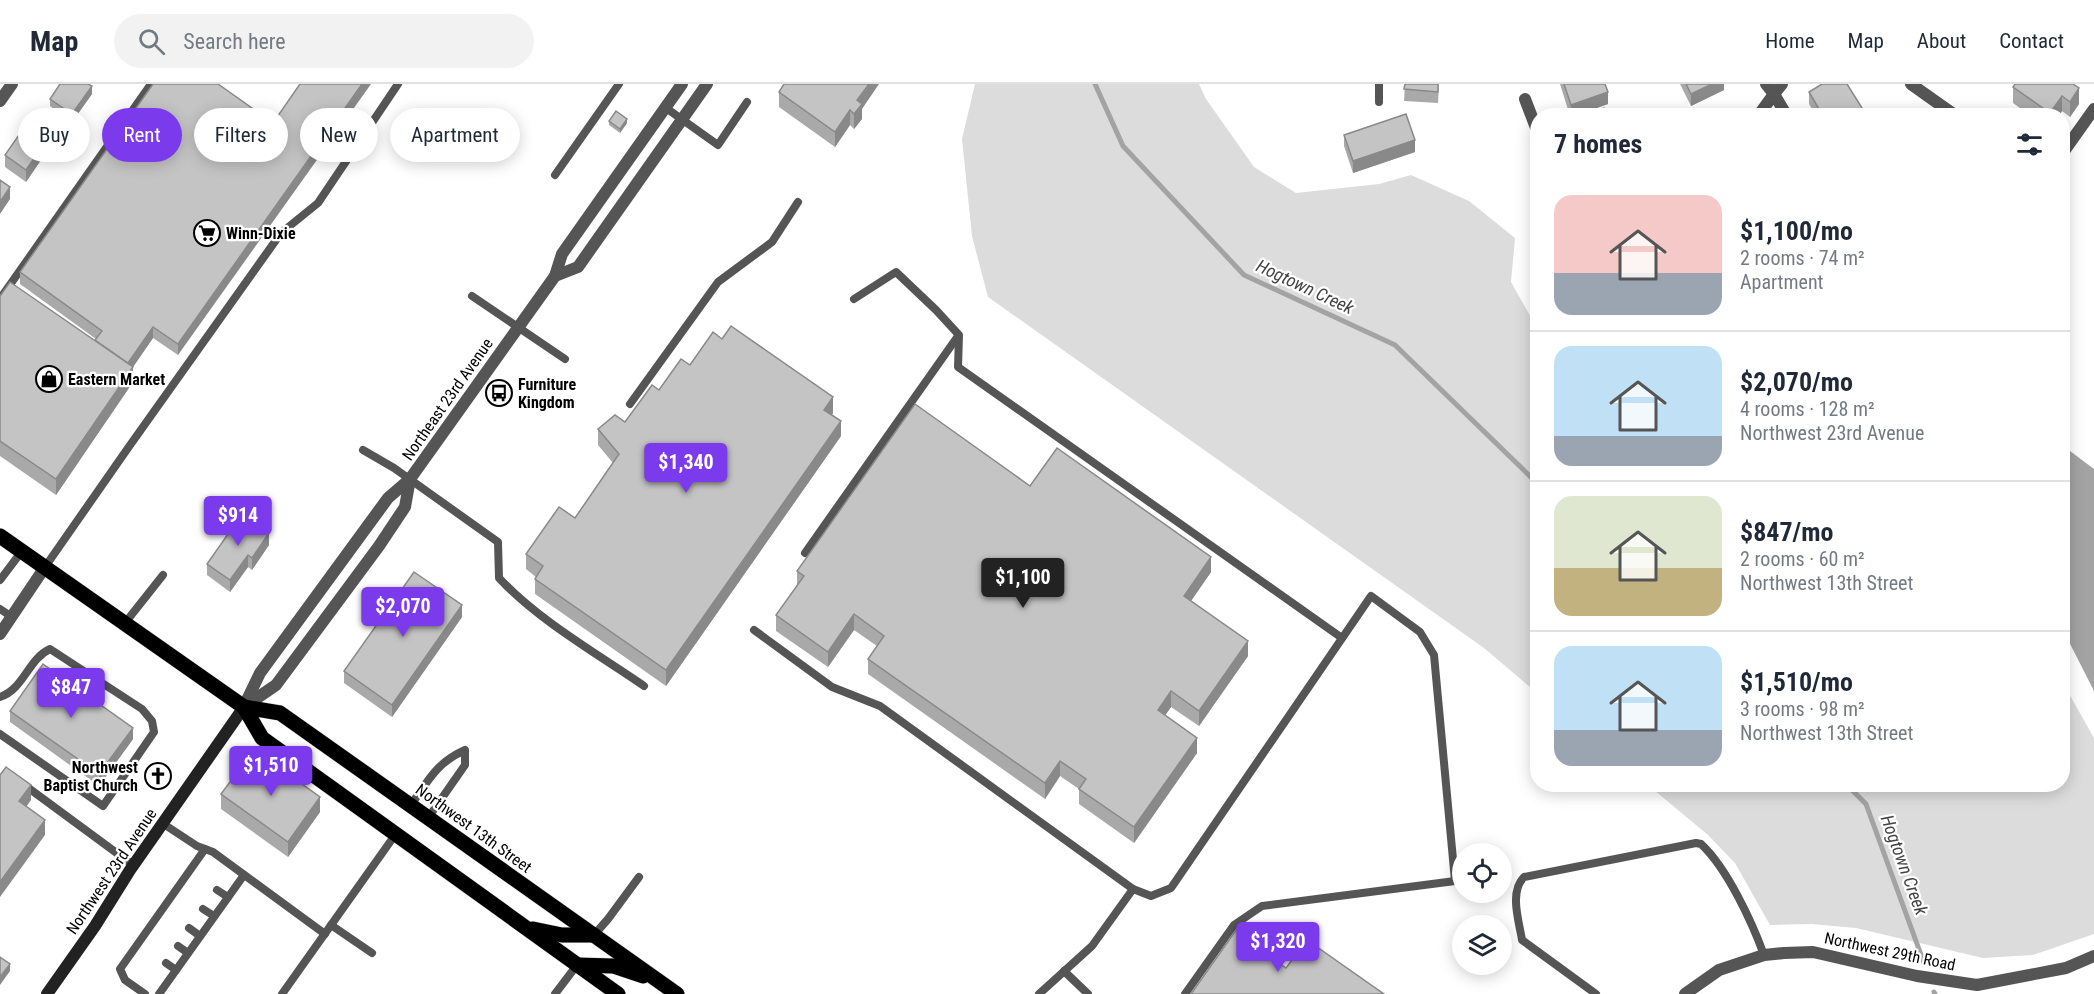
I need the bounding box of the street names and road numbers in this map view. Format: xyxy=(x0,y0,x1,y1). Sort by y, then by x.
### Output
street label: Northeast 23rd Avenue xyxy=(398,335,497,464)
street label: Northwest 13th Street xyxy=(412,780,536,877)
street label: Northwest 23rd Avenue xyxy=(62,805,161,938)
street label: Northwest 29th Road xyxy=(1823,928,1957,975)

